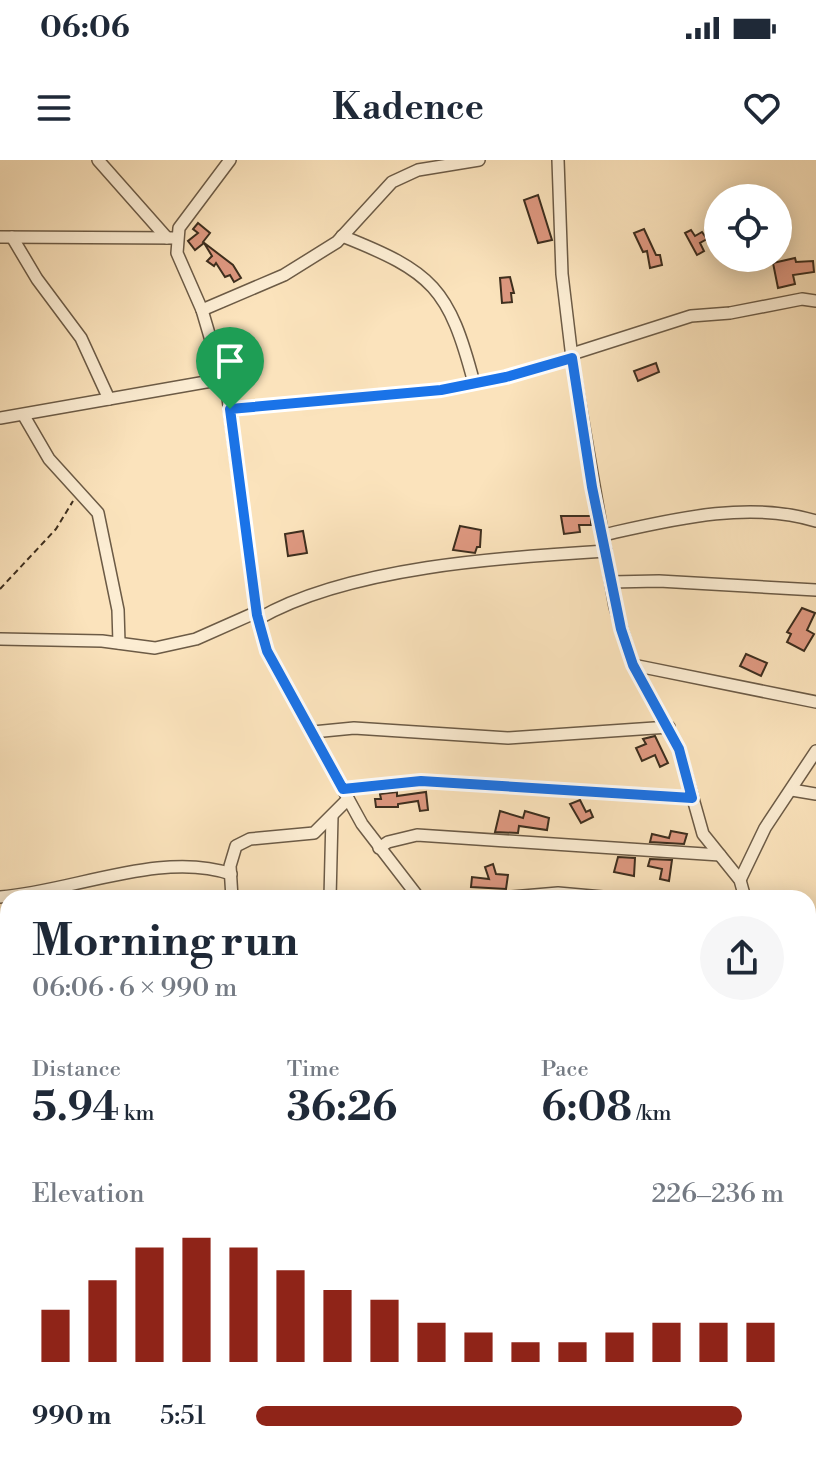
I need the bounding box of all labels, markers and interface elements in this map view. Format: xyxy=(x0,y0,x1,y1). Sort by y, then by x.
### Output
text: 06:06 xyxy=(40,9,130,47)
icon: menu xyxy=(32,86,76,130)
text: Kadence xyxy=(332,86,484,131)
icon: heart xyxy=(740,86,784,130)
map controls xyxy=(704,184,792,272)
button: locate xyxy=(704,184,792,272)
pin xyxy=(196,327,264,409)
icon: arrive xyxy=(208,339,252,383)
text: Morning run xyxy=(32,914,298,969)
button: share xyxy=(700,916,784,1000)
text: 06:06 · 6 × 990 m xyxy=(32,972,237,1004)
text: Distance xyxy=(32,1056,121,1083)
text: Time xyxy=(287,1056,340,1083)
text: Pace xyxy=(541,1056,589,1083)
text: 5.94 xyxy=(32,1083,119,1133)
text: 36:26 xyxy=(287,1083,397,1133)
text: 6:08 xyxy=(541,1083,632,1133)
text: km xyxy=(119,1100,155,1127)
text: /km xyxy=(632,1100,672,1127)
text: Elevation xyxy=(32,1178,145,1210)
text: 226–236 m xyxy=(652,1178,784,1210)
text: 990 m xyxy=(32,1400,111,1432)
text: 5:51 xyxy=(160,1400,206,1432)

